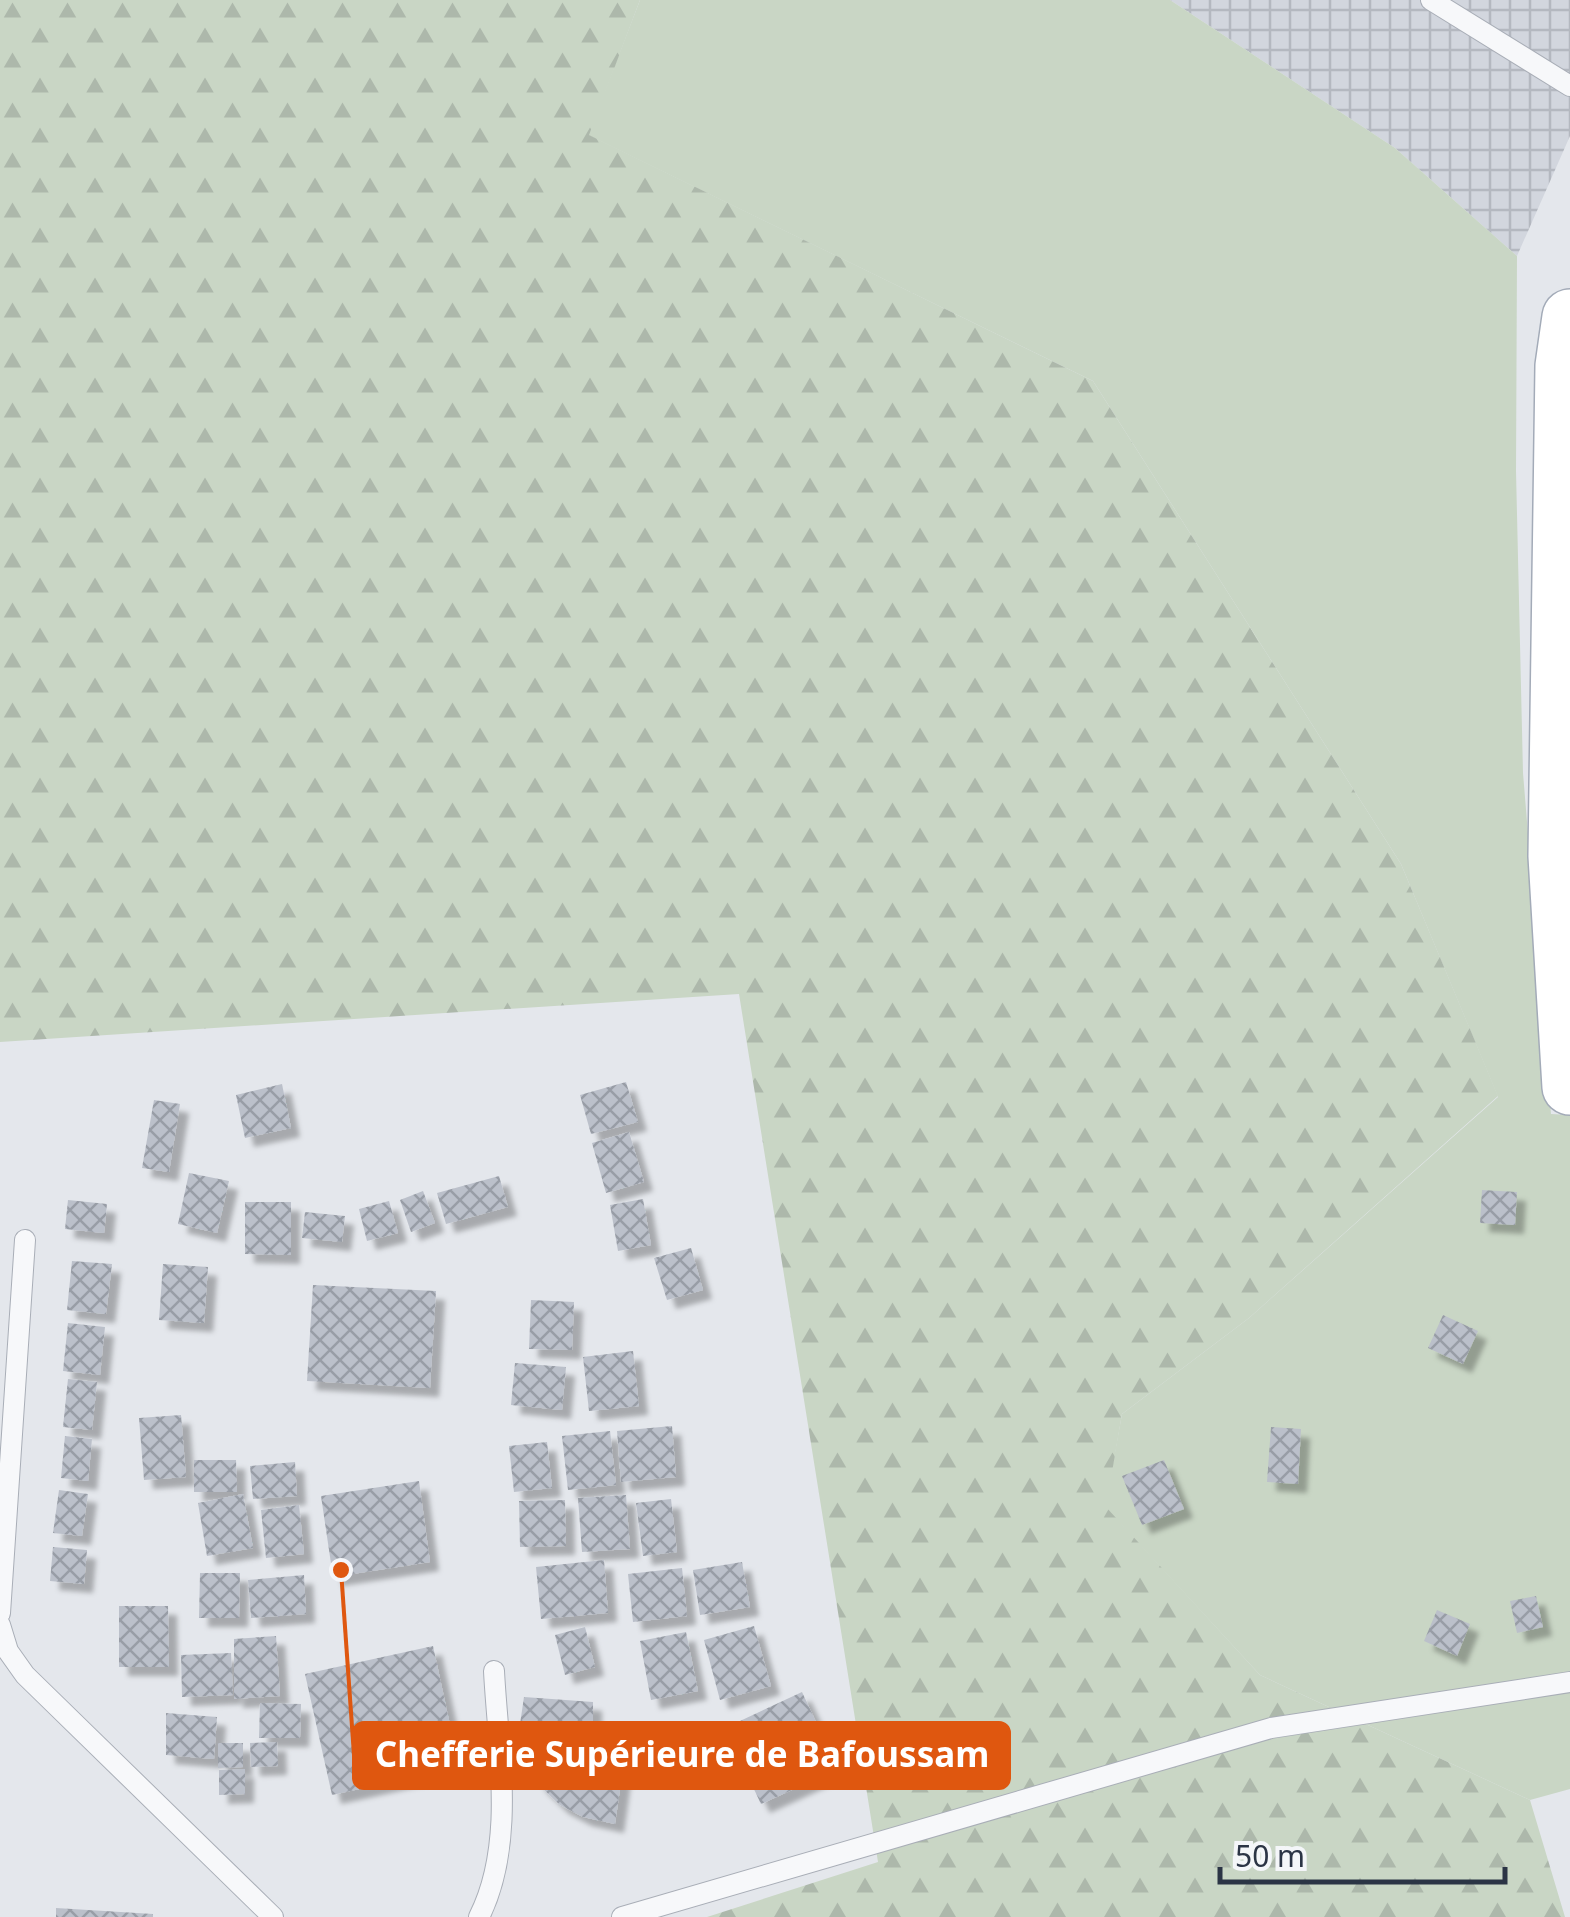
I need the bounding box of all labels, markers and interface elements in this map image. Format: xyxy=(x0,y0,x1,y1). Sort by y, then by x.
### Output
callout: Chefferie Supérieure de Bafoussam xyxy=(354,1723,1009,1788)
text: Chefferie Supérieure de Bafoussam xyxy=(375,1730,989,1777)
scale bar xyxy=(1220,1822,1505,1884)
text: 50 m xyxy=(1235,1835,1305,1876)

